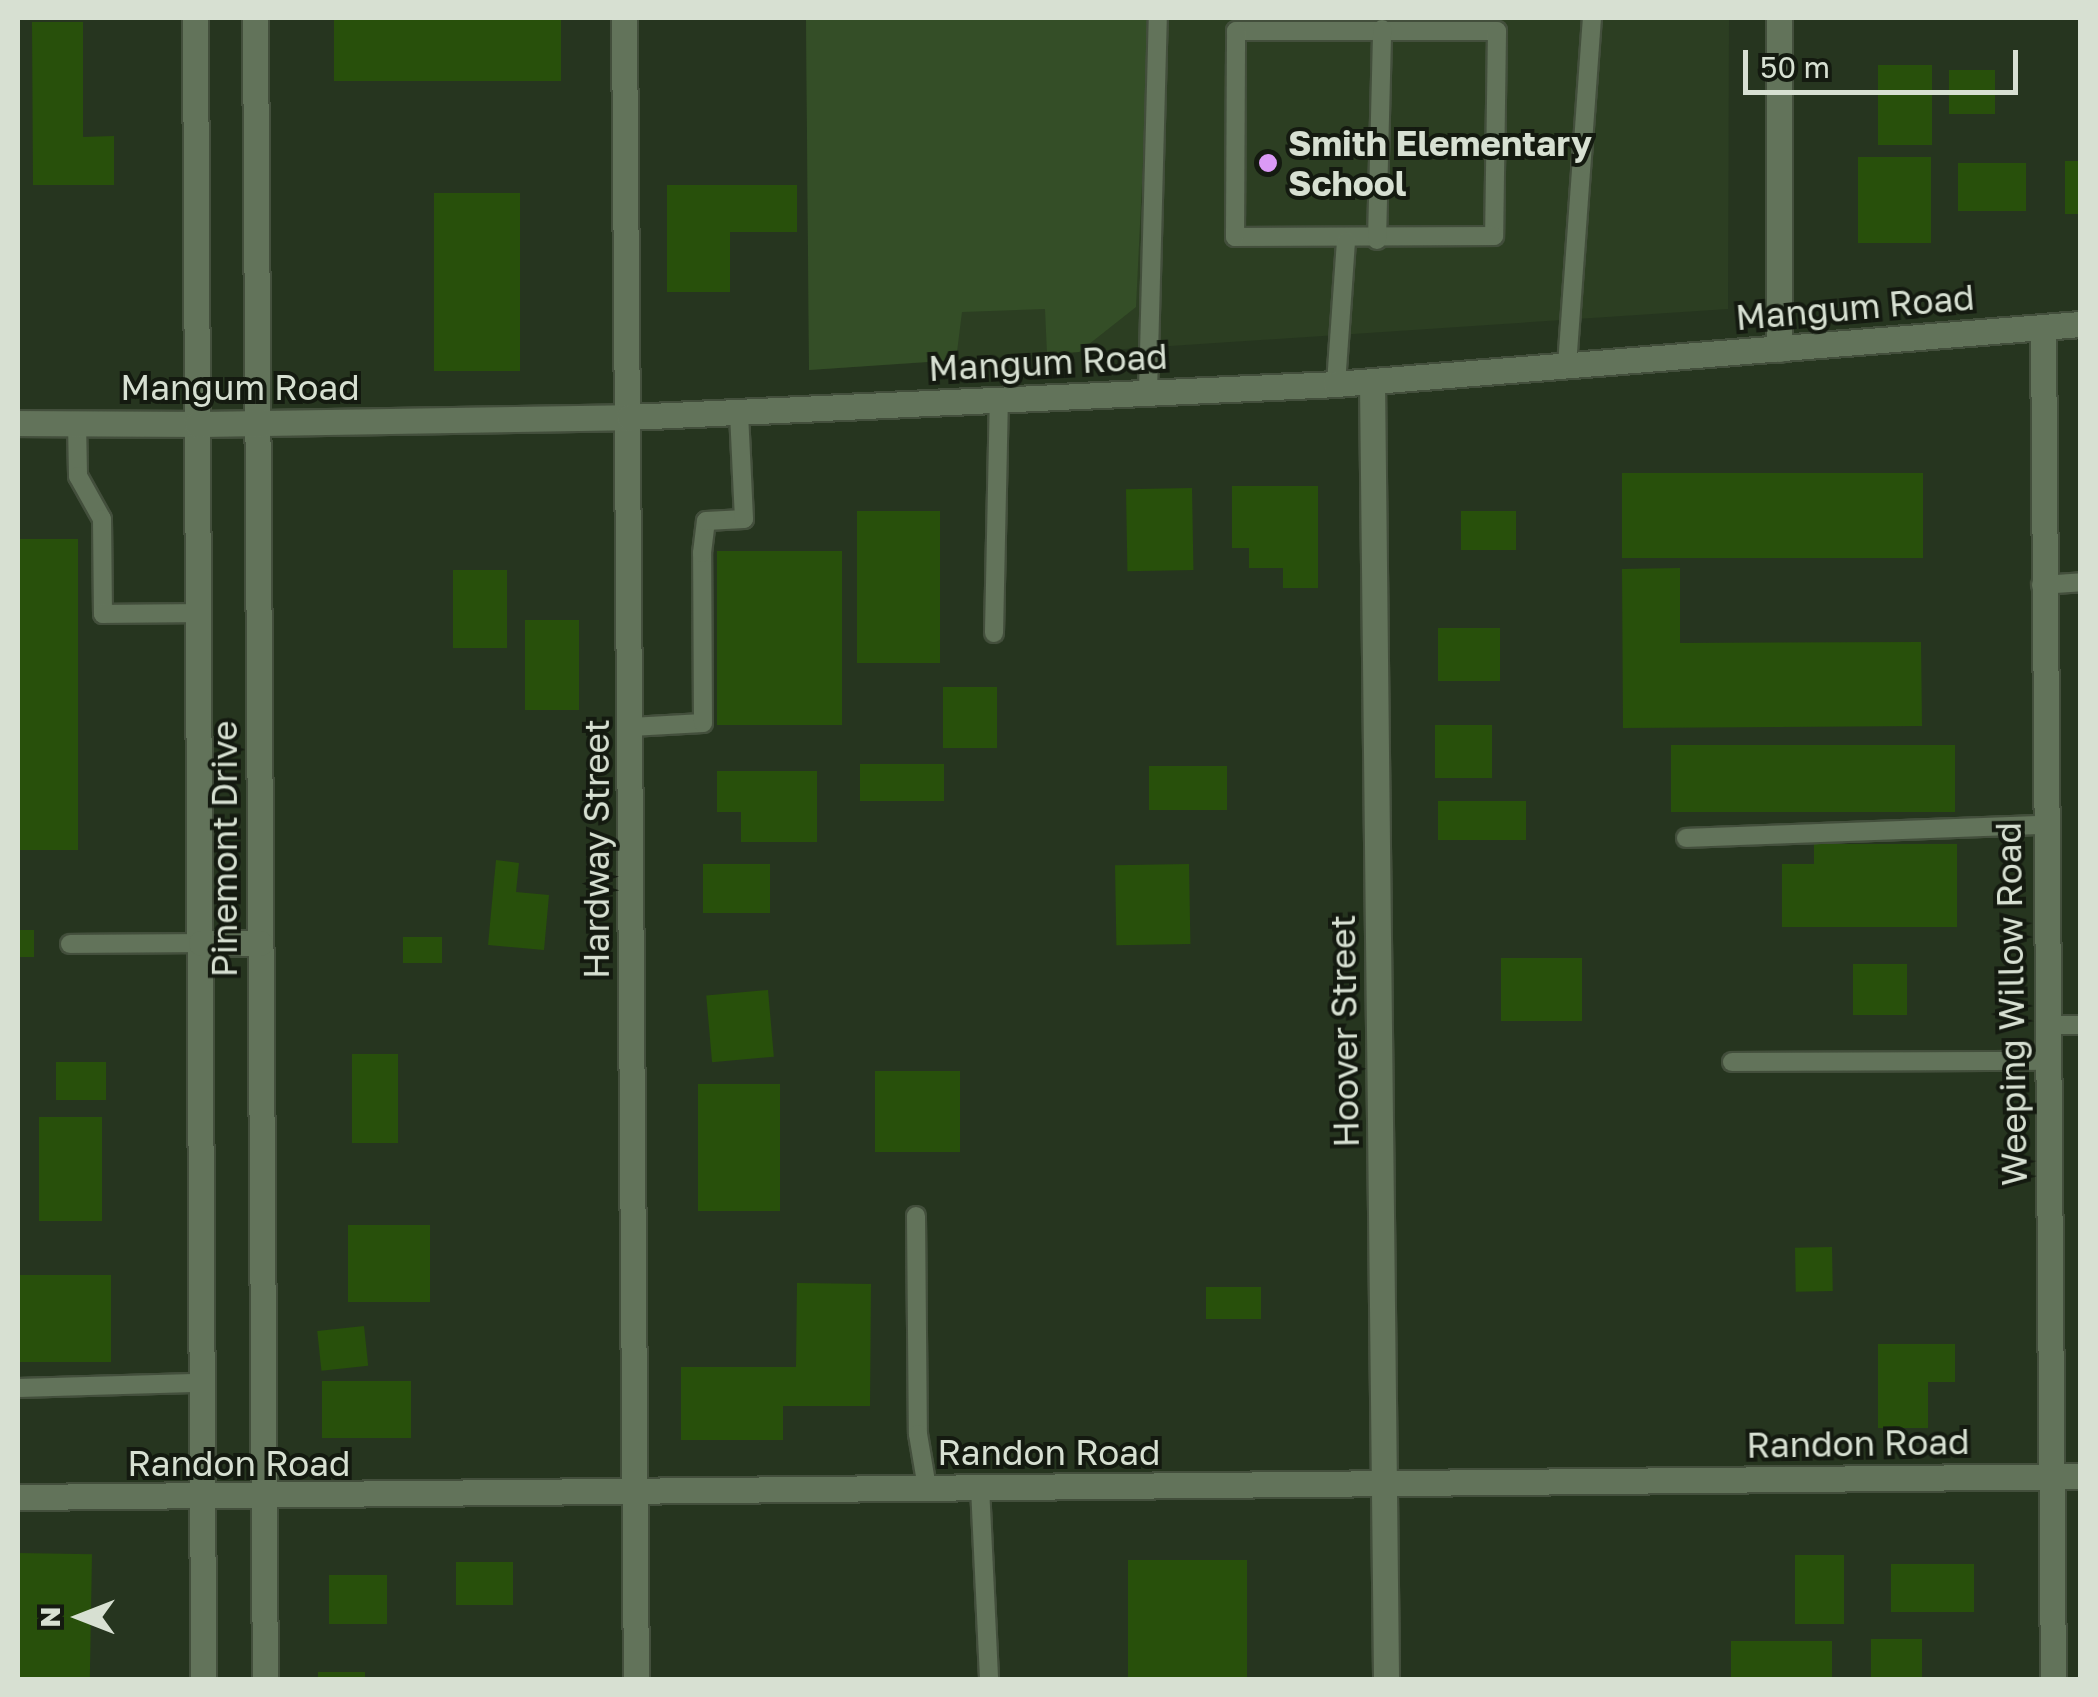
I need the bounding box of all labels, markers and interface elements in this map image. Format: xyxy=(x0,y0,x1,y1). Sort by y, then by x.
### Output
scale bar xyxy=(1748,30,2023,92)
text: 50 m xyxy=(1760,49,1830,85)
place label: Smith Elementary School xyxy=(1288,122,1592,204)
marker: Smith Elementary School xyxy=(1257,152,1279,174)
street label: Mangum Road xyxy=(1734,276,1976,338)
street label: Mangum Road xyxy=(927,335,1169,389)
street label: Mangum Road xyxy=(120,366,360,408)
street label: Hardway Street xyxy=(575,719,617,979)
street label: Pinemont Drive xyxy=(203,721,245,977)
street label: Weeping Willow Road xyxy=(1987,822,2035,1186)
street label: Hoover Street xyxy=(1321,914,1367,1148)
street label: Randon Road xyxy=(1746,1420,1970,1466)
street label: Randon Road xyxy=(937,1431,1161,1473)
street label: Randon Road xyxy=(127,1442,351,1484)
north arrow xyxy=(30,1567,130,1667)
text: N xyxy=(33,1606,66,1628)

